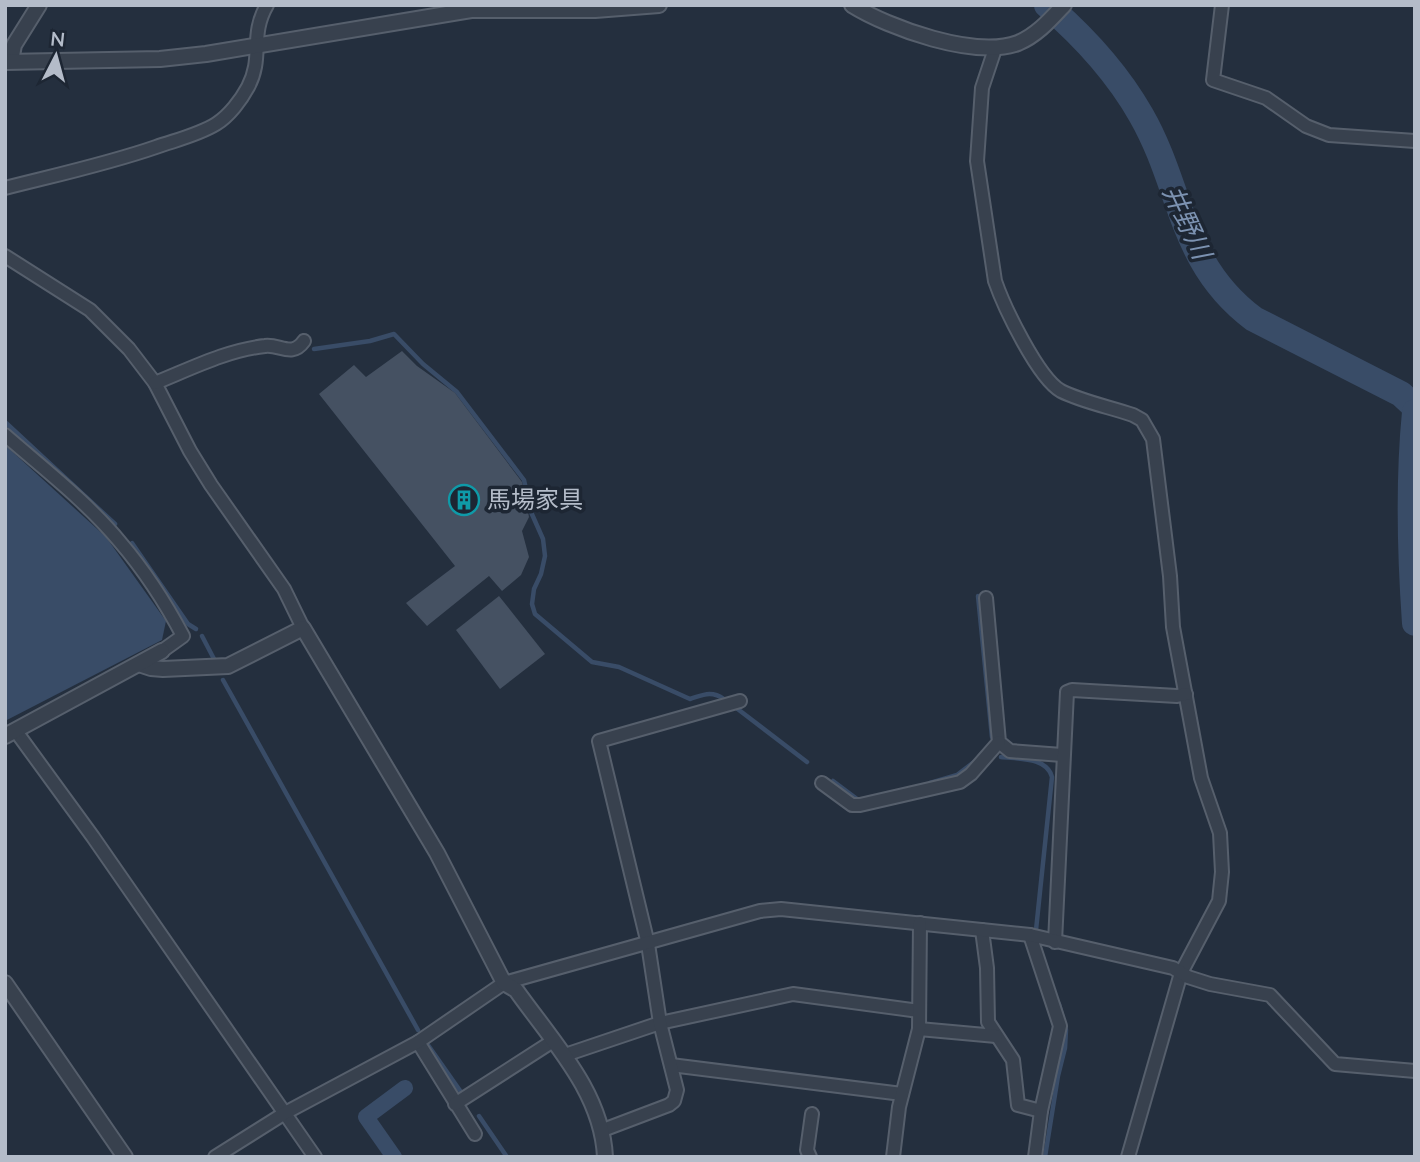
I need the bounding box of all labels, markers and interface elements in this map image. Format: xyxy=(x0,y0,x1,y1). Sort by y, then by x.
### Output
north arrow xyxy=(21,21,91,91)
text: N xyxy=(49,26,66,51)
water label: 井野川 xyxy=(1157,179,1220,266)
building icon: 馬場家具 xyxy=(447,483,481,517)
place label: 馬場家具 xyxy=(487,484,583,513)

